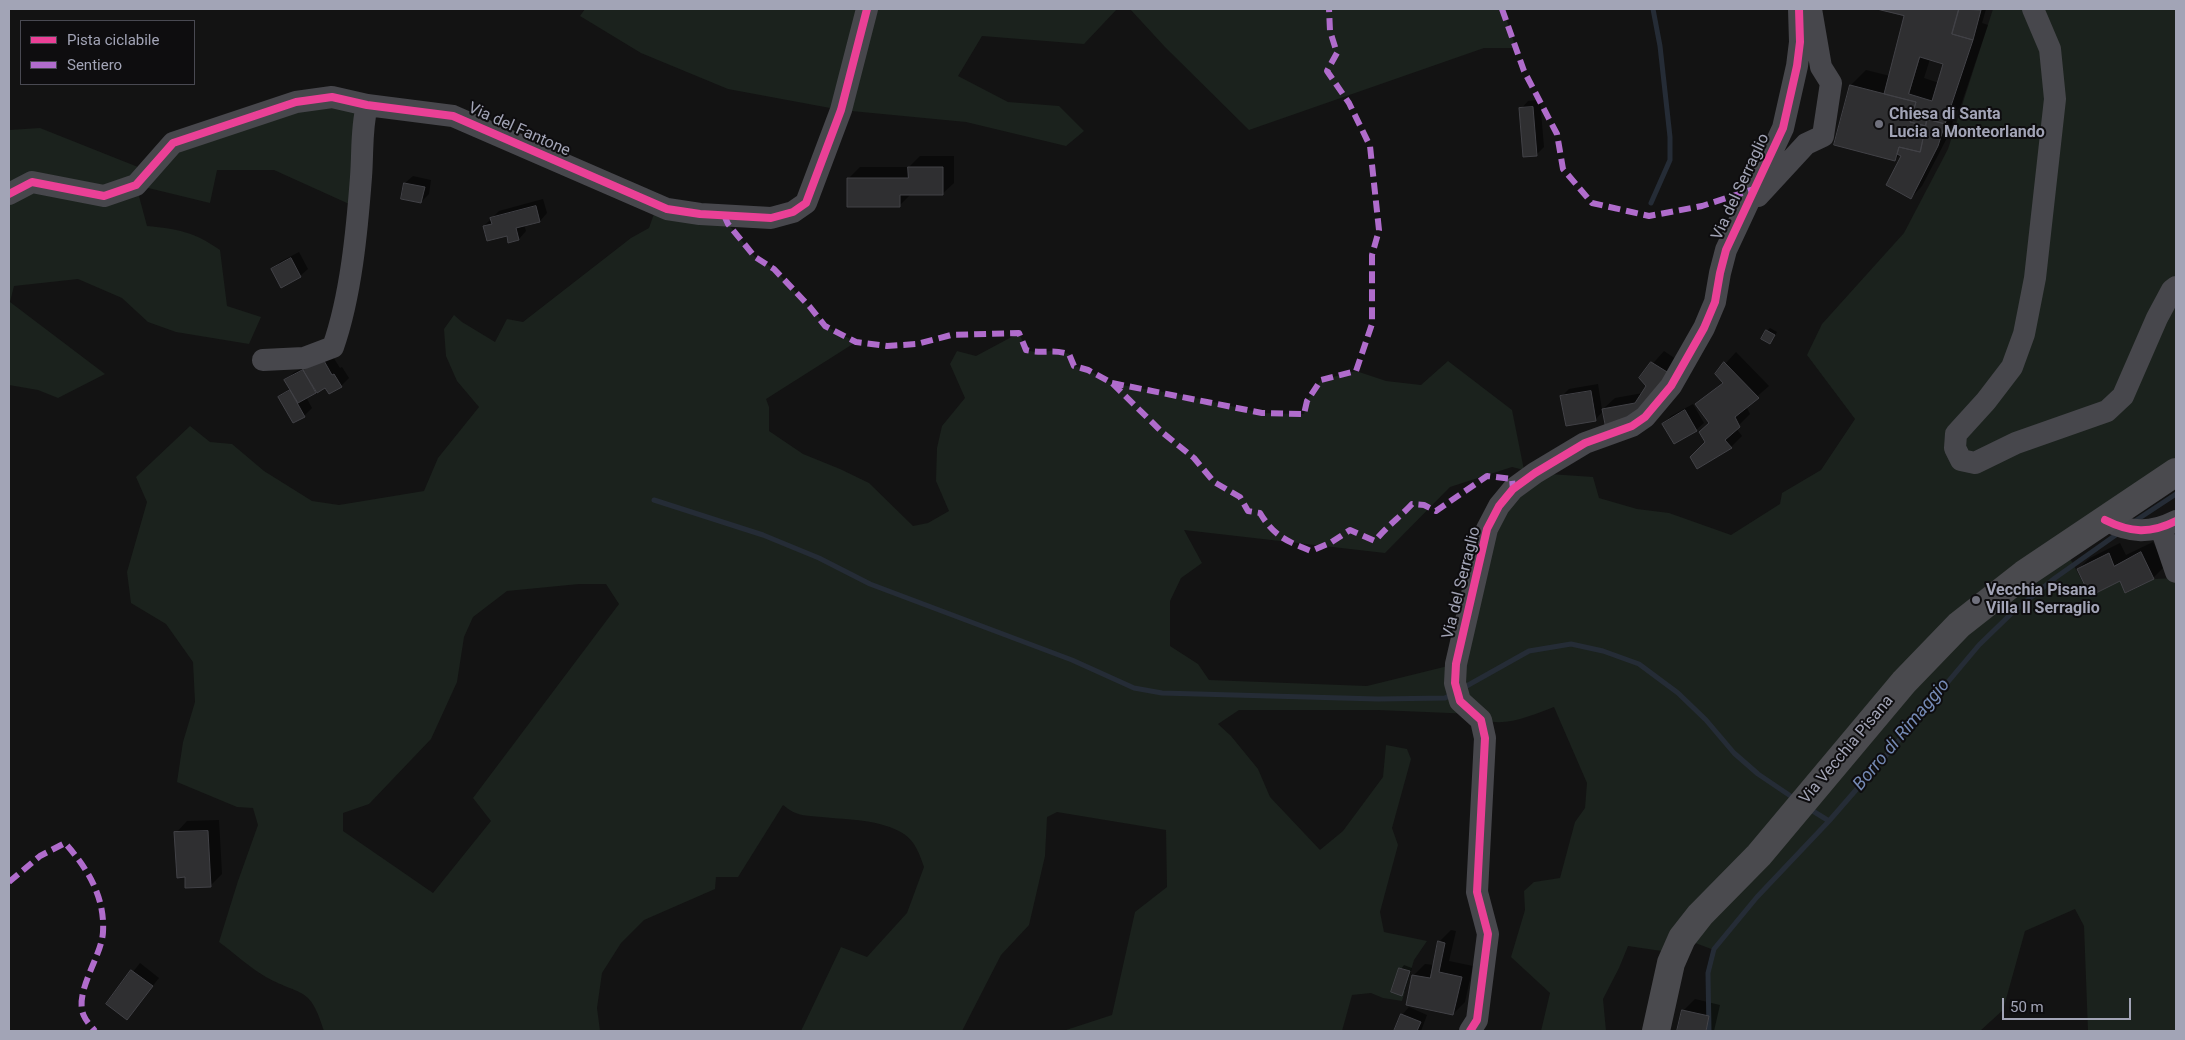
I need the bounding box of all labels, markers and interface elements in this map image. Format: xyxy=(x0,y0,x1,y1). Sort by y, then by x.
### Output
legend xyxy=(20,20,195,85)
text: Pista ciclabile xyxy=(67,31,159,49)
text: Sentiero xyxy=(67,56,122,74)
street label: Via del Fantone xyxy=(465,99,573,161)
place label: Chiesa di Santa Lucia a Monteorlando xyxy=(1889,105,2045,143)
marker: Chiesa di Santa Lucia a Monteorlando xyxy=(1873,118,1885,130)
street label: Via del Serraglio xyxy=(1708,131,1774,243)
street label: Via del Serraglio xyxy=(1439,525,1485,641)
place label: Vecchia Pisana Villa Il Serraglio xyxy=(1986,581,2100,619)
marker: Vecchia Pisana Villa Il Serraglio xyxy=(1970,594,1982,606)
water label: Borro di Rimaggio xyxy=(1849,675,1955,795)
street label: Via Vecchia Pisana xyxy=(1796,692,1898,808)
scale bar xyxy=(2005,988,2134,1020)
text: 50 m xyxy=(2010,998,2044,1016)

